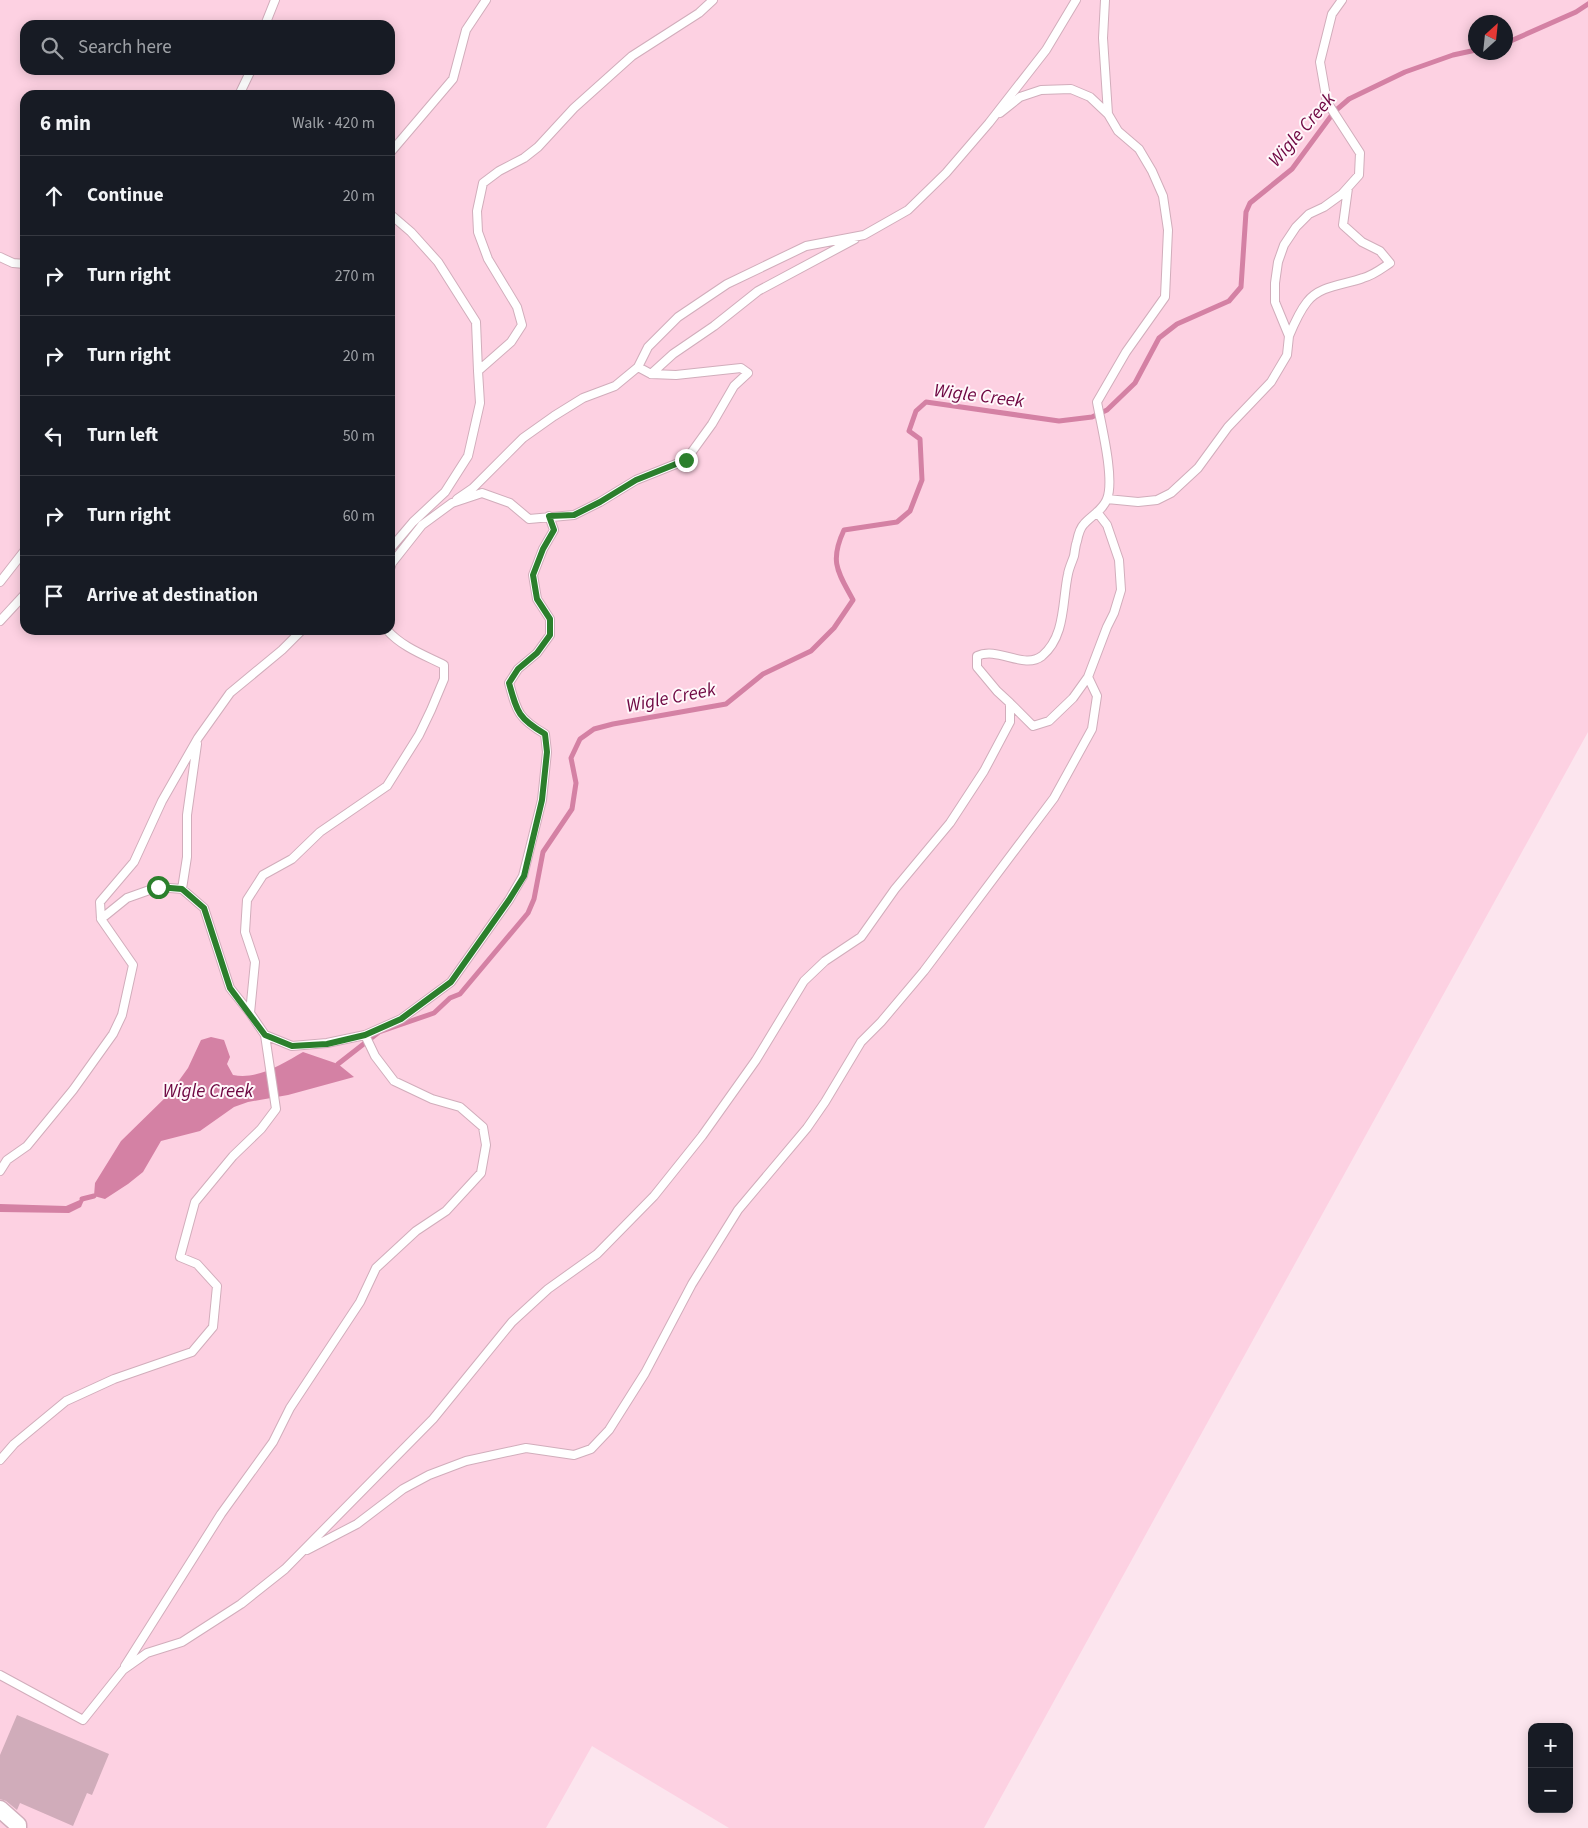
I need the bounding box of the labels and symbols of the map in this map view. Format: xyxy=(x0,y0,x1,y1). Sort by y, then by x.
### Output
north arrow xyxy=(1468,15,1513,60)
water label: Wigle Creek xyxy=(1262,86,1343,173)
water label: Wigle Creek xyxy=(932,377,1027,415)
route end xyxy=(675,449,698,472)
water label: Wigle Creek xyxy=(624,676,719,720)
route start xyxy=(147,876,170,899)
water label: Wigle Creek xyxy=(163,1078,254,1105)

